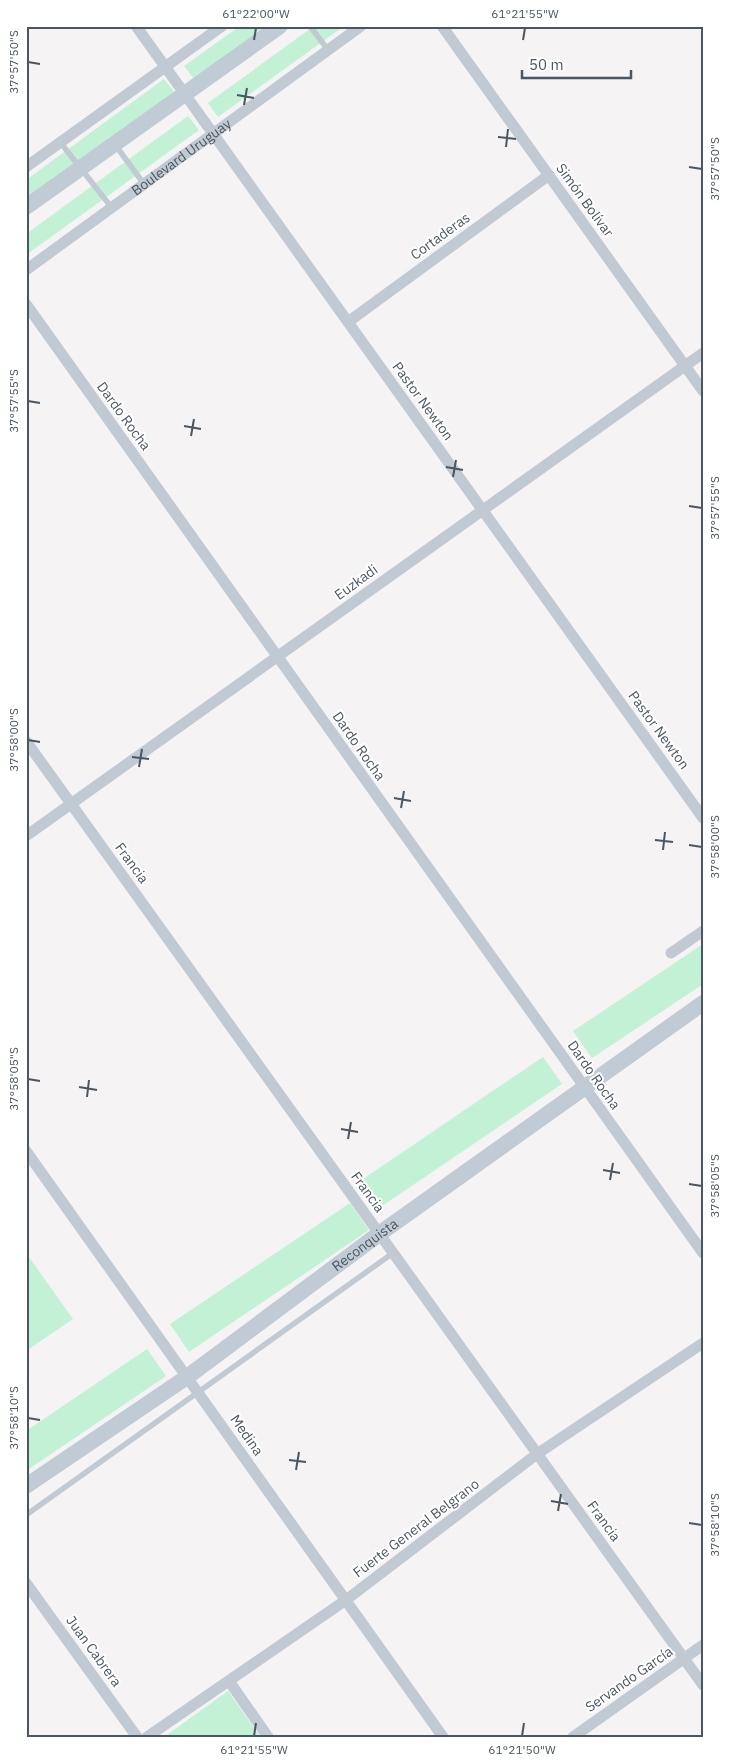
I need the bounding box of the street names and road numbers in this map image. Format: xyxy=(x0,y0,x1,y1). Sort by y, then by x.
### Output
street label: Boulevard Uruguay xyxy=(128,115,235,199)
street label: Simón Bolívar xyxy=(552,160,618,240)
street label: Cortaderas xyxy=(407,208,473,264)
street label: Pastor Newton xyxy=(389,358,457,444)
street label: Dardo Rocha xyxy=(93,378,155,454)
street label: Euzkadi xyxy=(331,560,381,604)
street label: Pastor Newton xyxy=(625,687,693,773)
street label: Dardo Rocha xyxy=(329,708,390,784)
street label: Francia xyxy=(111,839,153,887)
street label: Dardo Rocha xyxy=(564,1037,625,1113)
street label: Francia xyxy=(347,1168,389,1216)
street label: Reconquista xyxy=(328,1214,402,1275)
street label: Medina xyxy=(226,1411,268,1459)
street label: Fuerte General Belgrano xyxy=(349,1475,483,1581)
street label: Francia xyxy=(583,1497,625,1545)
street label: Juan Cabrera xyxy=(62,1612,126,1690)
street label: Servando García xyxy=(582,1642,677,1716)

